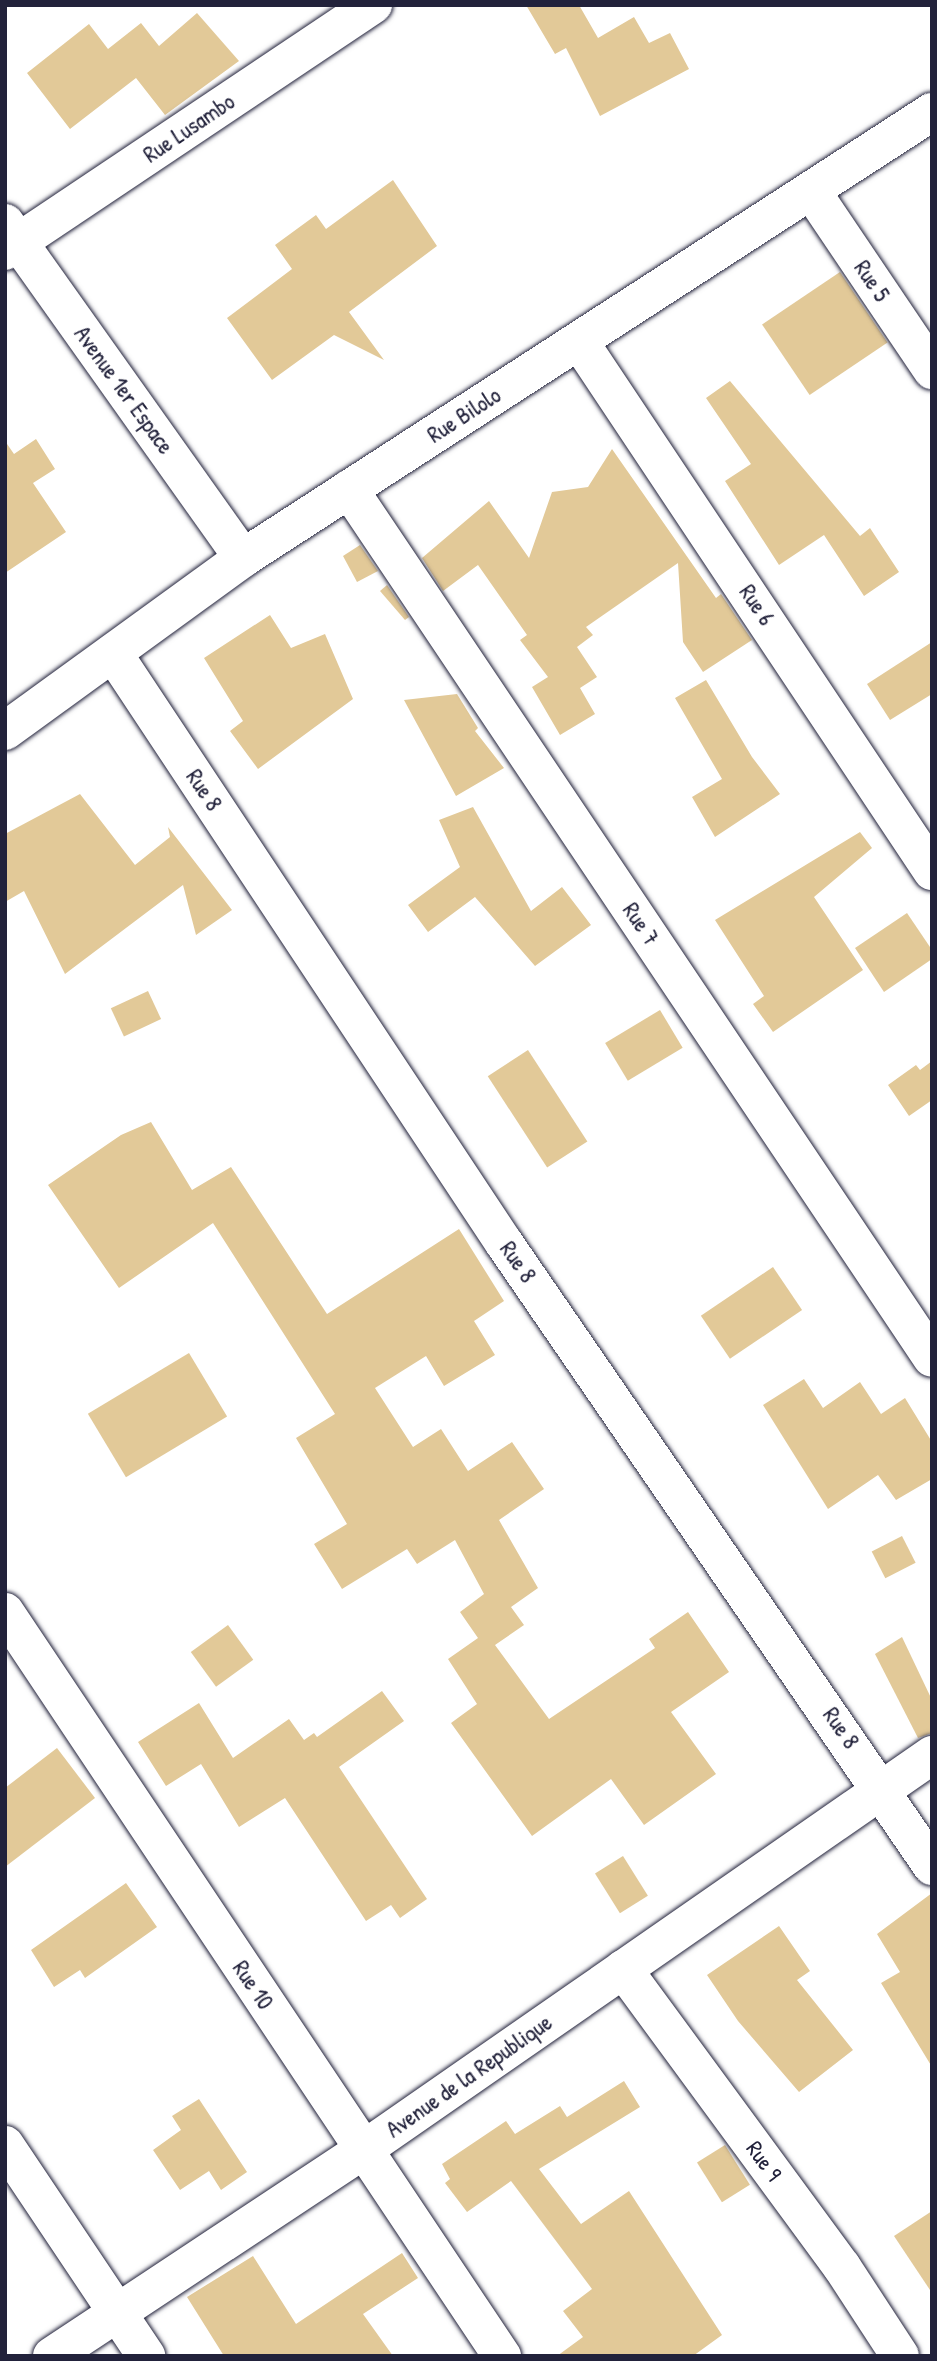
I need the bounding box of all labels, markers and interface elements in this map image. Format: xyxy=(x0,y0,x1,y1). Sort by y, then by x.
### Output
street label: Rue Lusambo xyxy=(138,87,240,169)
street label: Rue 5 xyxy=(848,255,896,307)
street label: Avenue 1er Espace xyxy=(68,321,180,459)
street label: Rue Bilolo xyxy=(422,381,506,449)
street label: Rue 6 xyxy=(733,579,781,631)
street label: Rue 8 xyxy=(180,764,228,816)
street label: Rue 7 xyxy=(617,897,665,951)
street label: Rue 8 xyxy=(494,1236,542,1288)
street label: Rue 8 xyxy=(817,1702,865,1754)
street label: Rue 10 xyxy=(227,1955,279,2015)
street label: Avenue de la Republique xyxy=(381,2009,557,2143)
street label: Rue 9 xyxy=(740,2136,788,2186)

